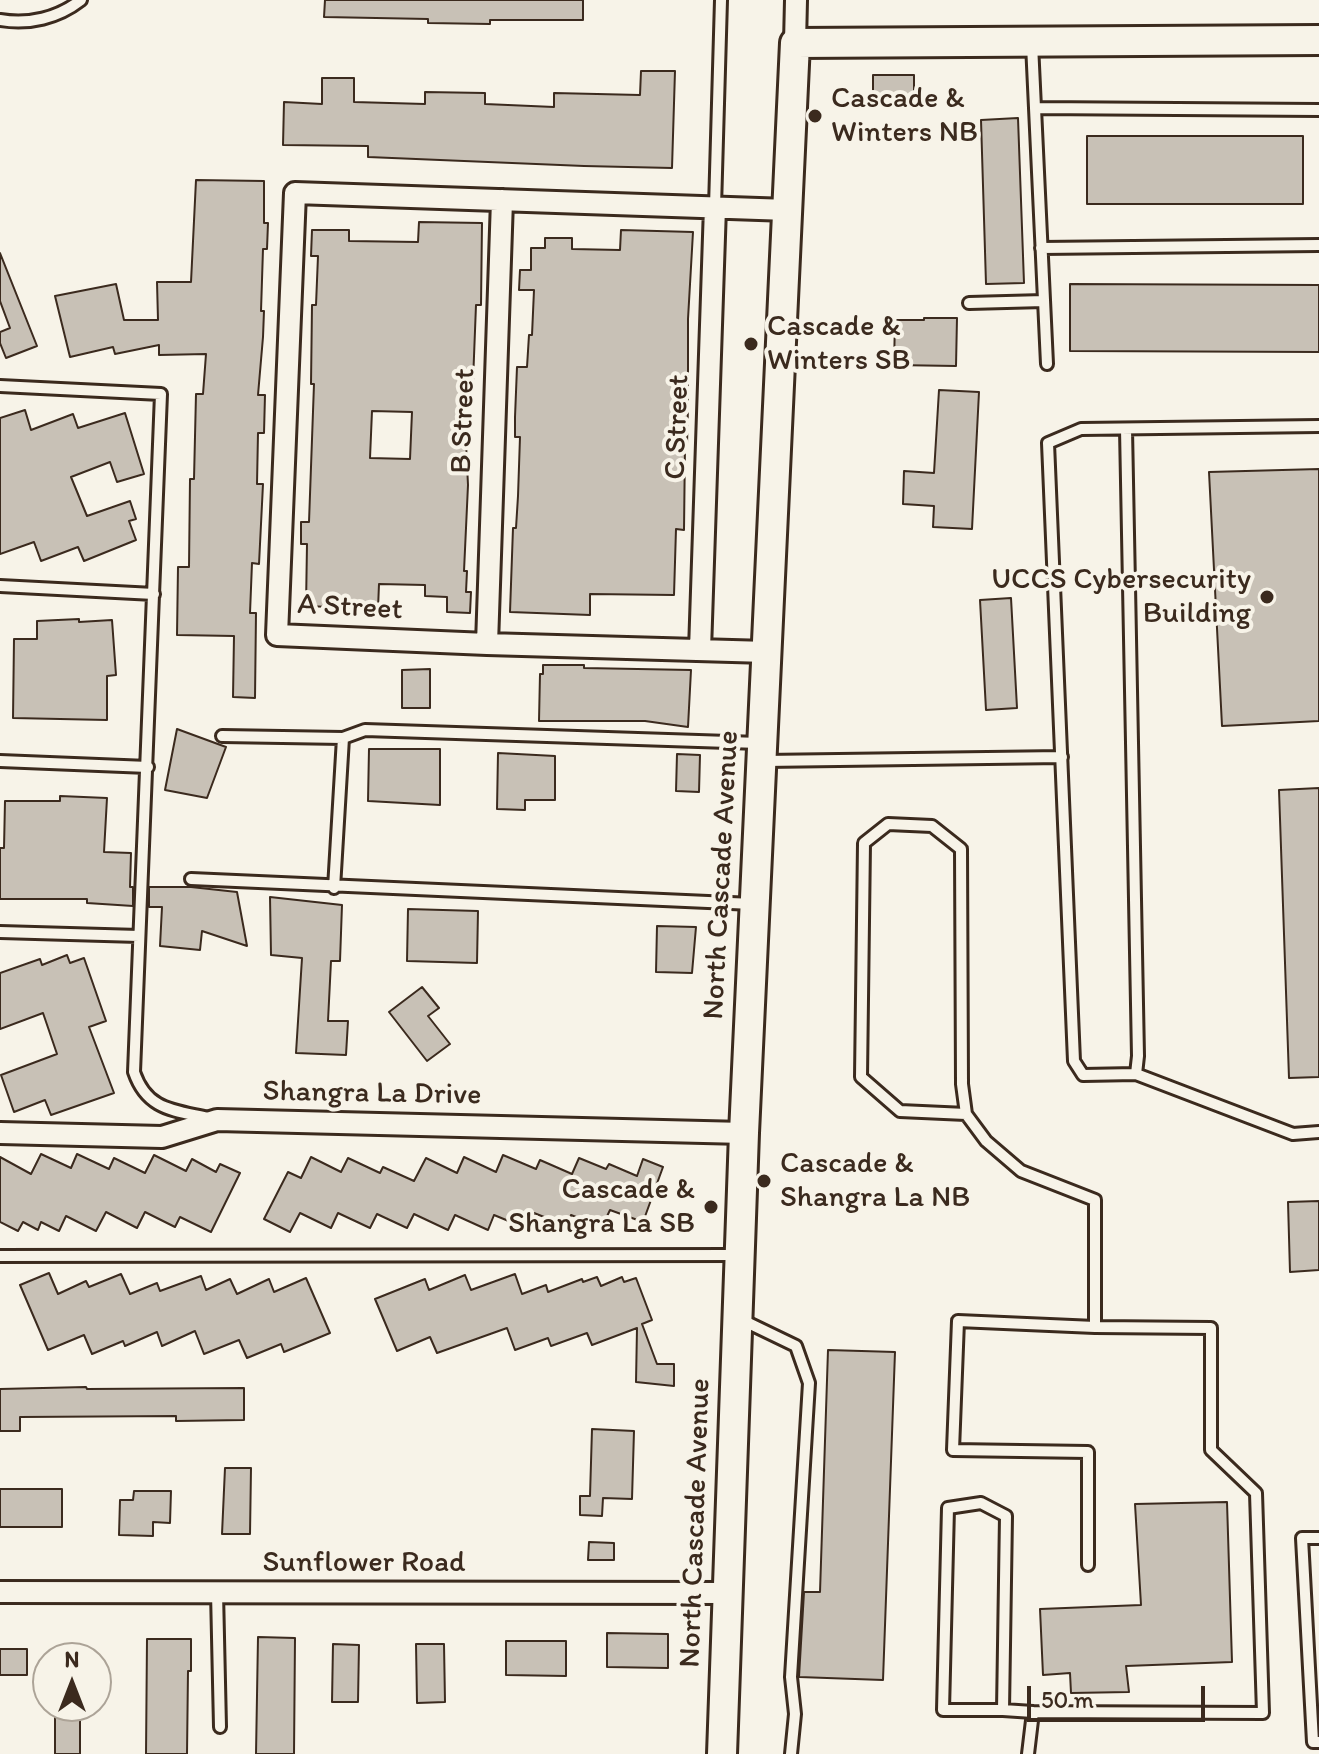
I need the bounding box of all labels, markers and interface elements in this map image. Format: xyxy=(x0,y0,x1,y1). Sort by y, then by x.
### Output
place label: Cascade & Winters NB xyxy=(831,81,978,152)
marker: Cascade & Winters NB xyxy=(806,107,824,125)
place label: Cascade & Winters SB xyxy=(767,309,911,380)
marker: Cascade & Winters SB xyxy=(742,335,760,353)
street label: B Street xyxy=(444,368,484,474)
street label: C Street xyxy=(658,374,698,480)
place label: UCCS Cybersecurity Building xyxy=(991,562,1251,632)
street label: A Street xyxy=(297,587,403,629)
marker: UCCS Cybersecurity Building xyxy=(1258,588,1276,606)
street label: North Cascade Avenue xyxy=(696,730,748,1020)
street label: Shangra La Drive xyxy=(262,1074,482,1114)
place label: Cascade & Shangra La NB xyxy=(780,1146,970,1216)
place label: Cascade & Shangra La SB xyxy=(508,1172,695,1242)
marker: Cascade & Shangra La NB xyxy=(755,1172,773,1190)
marker: Cascade & Shangra La SB xyxy=(702,1198,720,1216)
street label: North Cascade Avenue xyxy=(673,1378,719,1668)
street label: Sunflower Road xyxy=(262,1545,466,1581)
north arrow xyxy=(32,1642,112,1722)
text: N xyxy=(65,1646,79,1673)
scale bar xyxy=(1031,1670,1209,1720)
text: 50 m xyxy=(1041,1685,1094,1714)

